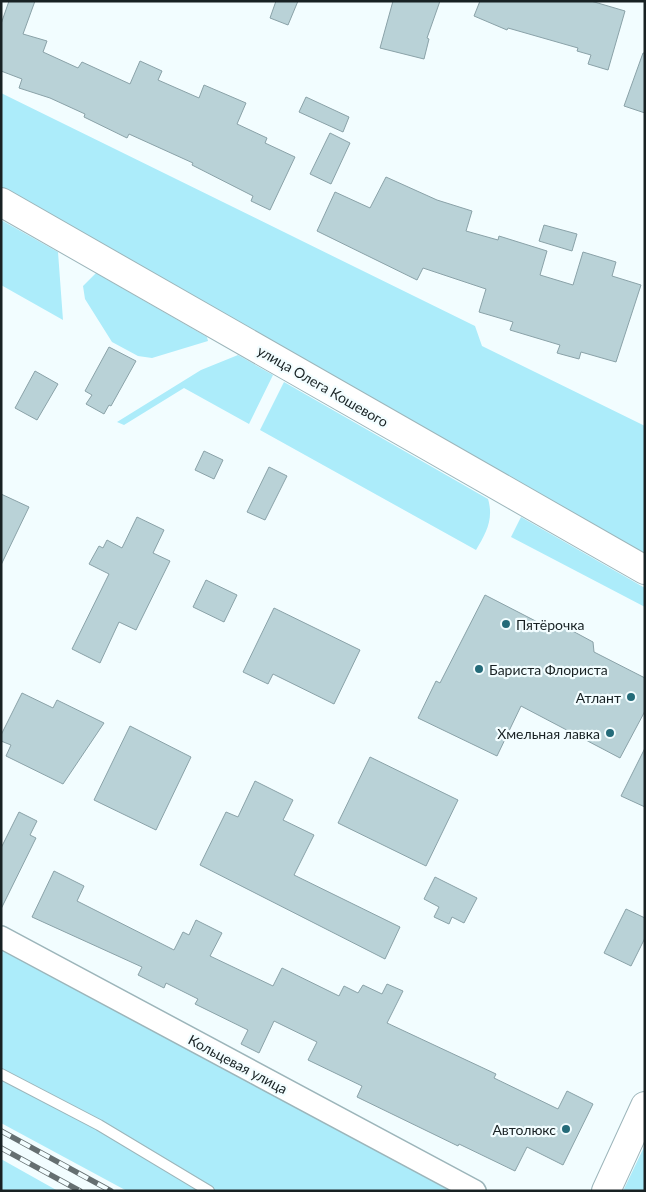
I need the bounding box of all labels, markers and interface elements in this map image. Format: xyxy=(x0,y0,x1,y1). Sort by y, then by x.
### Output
street label: улица Олега Кошевого xyxy=(255,342,391,430)
place label: Пятёрочка xyxy=(516,616,584,633)
marker: Пятёрочка xyxy=(500,618,512,630)
place label: Бариста Флориста xyxy=(489,661,608,678)
marker: Бариста Флориста xyxy=(473,663,485,675)
place label: Атлант xyxy=(576,689,621,706)
marker: Атлант xyxy=(625,691,637,703)
place label: Хмельная лавка xyxy=(497,725,600,742)
marker: Хмельная лавка xyxy=(604,727,616,739)
street label: Кольцевая улица xyxy=(186,1031,291,1097)
place label: Автолюкс xyxy=(492,1121,556,1138)
marker: Автолюкс xyxy=(560,1123,572,1135)

